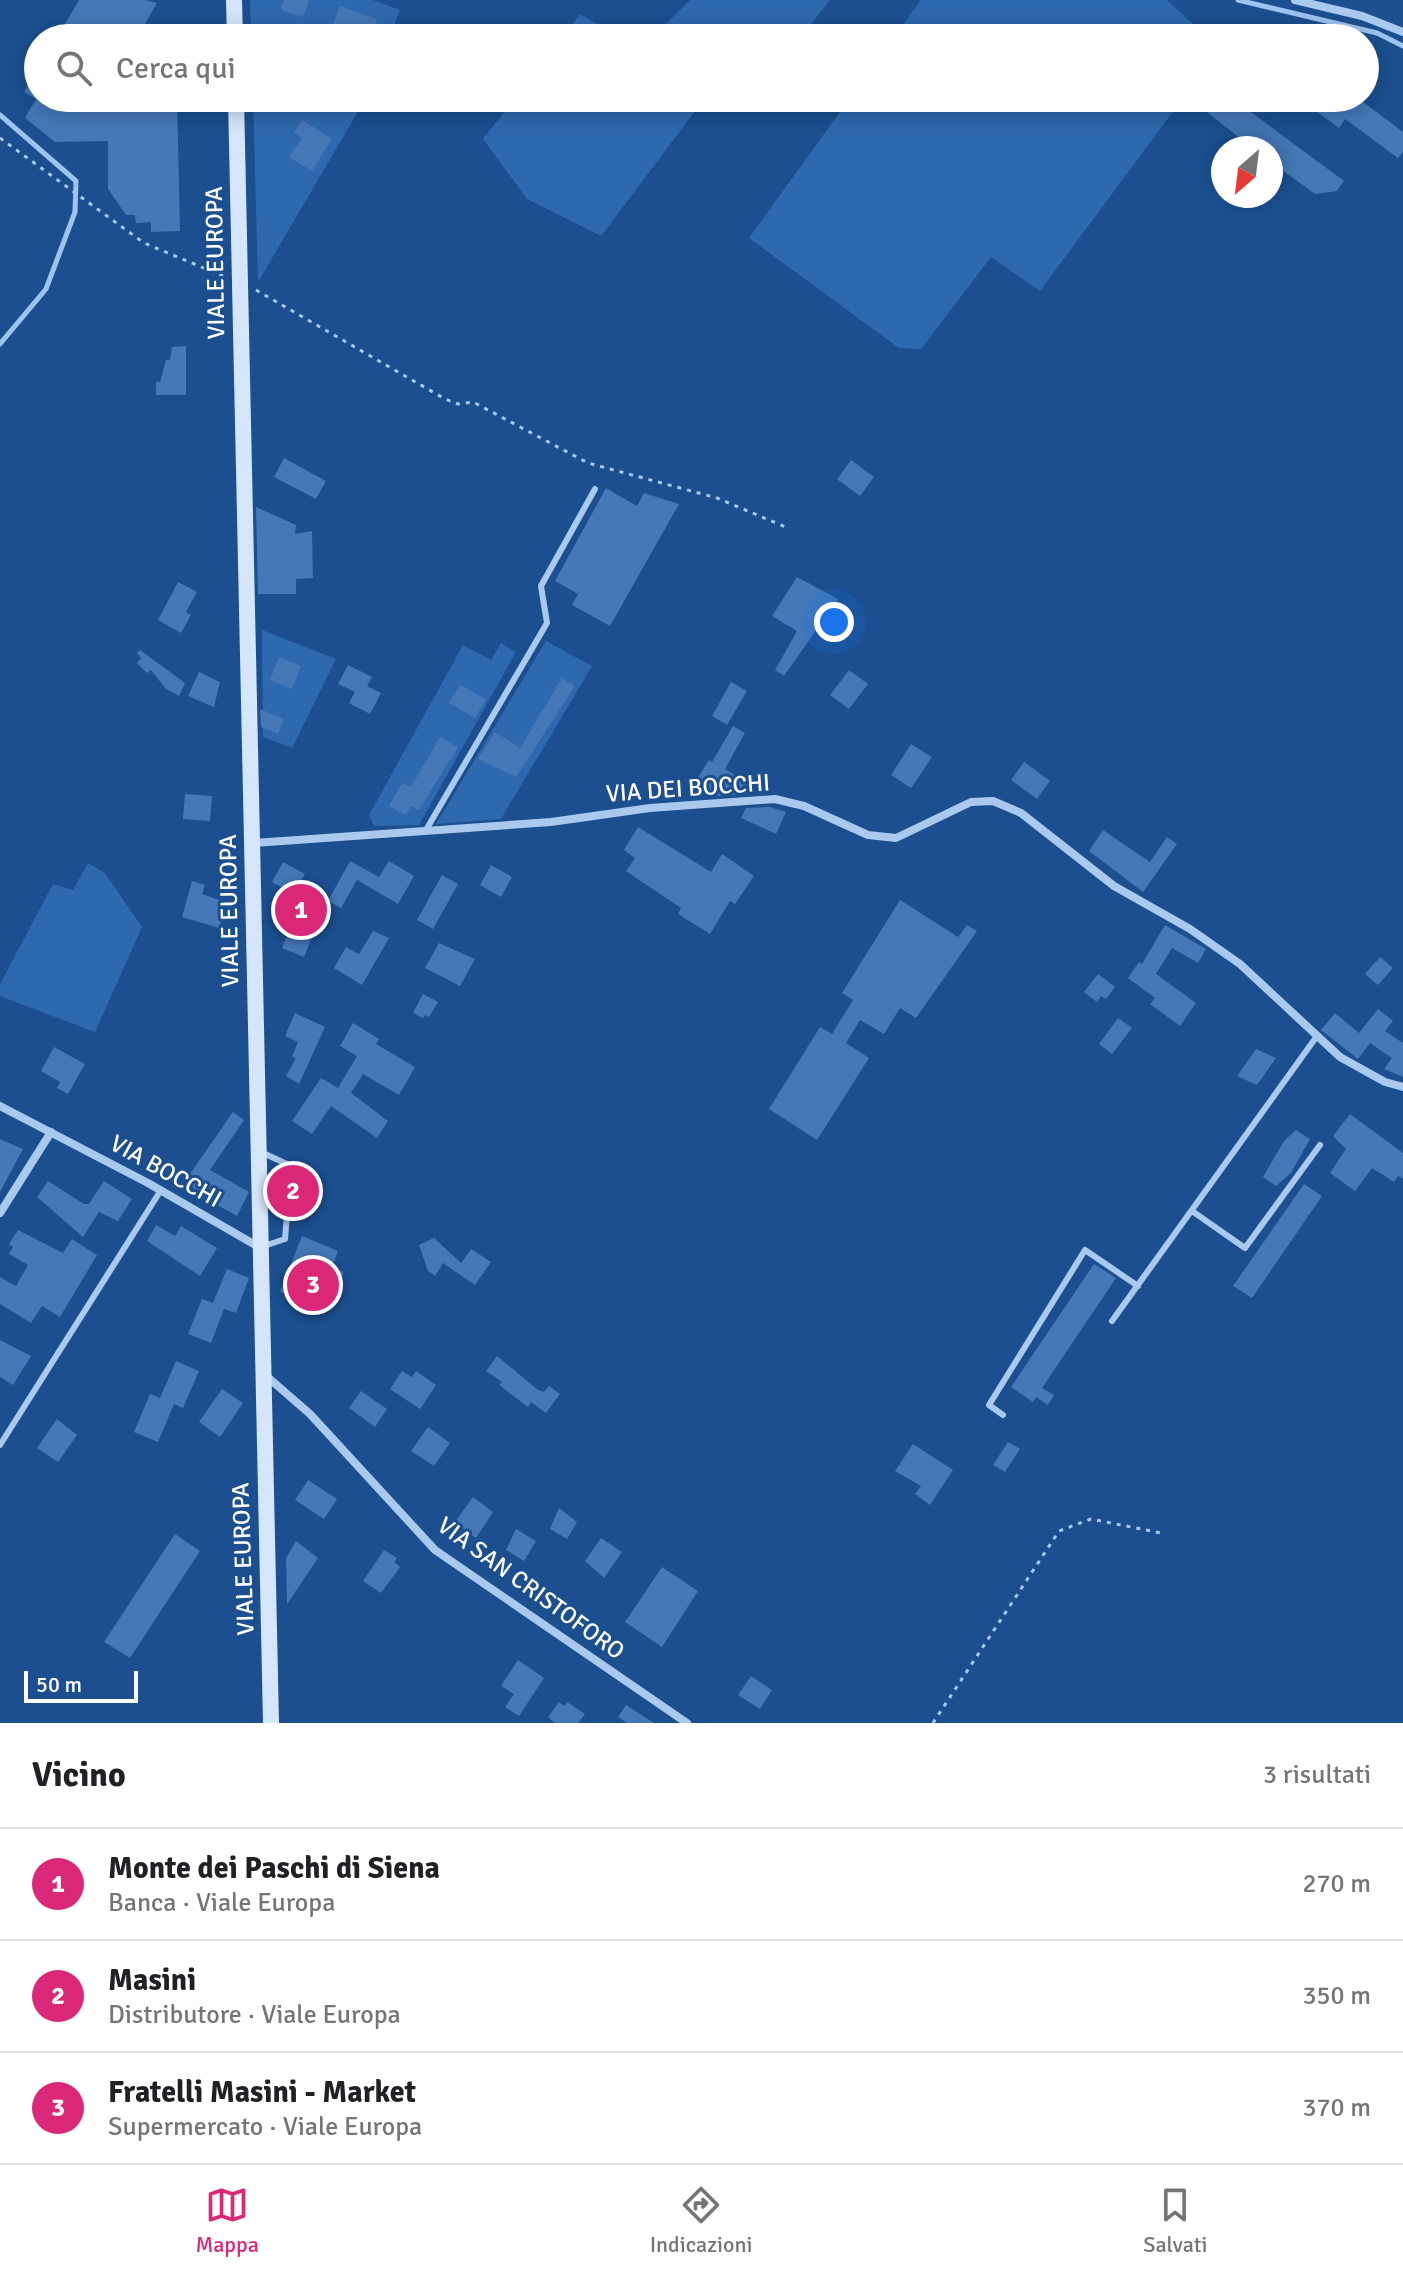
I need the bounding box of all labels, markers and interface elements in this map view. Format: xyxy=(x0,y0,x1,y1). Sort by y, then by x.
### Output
search box xyxy=(24,24,1379,112)
icon: search xyxy=(52,46,96,90)
text: Cerca qui xyxy=(116,50,236,87)
north arrow xyxy=(1211,136,1283,208)
street label: VIALE EUROPA xyxy=(199,186,231,340)
your location xyxy=(814,602,854,642)
street label: VIA DEI BOCCHI xyxy=(605,767,771,809)
street label: VIALE EUROPA xyxy=(213,834,245,988)
pin: 1 xyxy=(275,880,327,940)
street label: VIA BOCCHI xyxy=(105,1128,227,1214)
pin: 2 xyxy=(267,1161,319,1221)
pin: 3 xyxy=(287,1255,339,1315)
street label: VIALE EUROPA xyxy=(225,1482,261,1636)
street label: VIA SAN CRISTOFORO xyxy=(432,1510,630,1666)
scale bar xyxy=(24,1667,138,1703)
text: 50 m xyxy=(36,1671,82,1698)
text: Vicino xyxy=(32,1754,126,1796)
text: 3 risultati xyxy=(1263,1759,1371,1791)
text: Monte dei Paschi di Siena xyxy=(108,1850,440,1887)
text: 1 xyxy=(51,1868,65,1900)
text: 270 m xyxy=(1302,1868,1371,1900)
text: Banca · Viale Europa xyxy=(108,1887,335,1919)
text: Masini xyxy=(108,1962,196,1999)
text: 2 xyxy=(51,1980,65,2012)
text: 350 m xyxy=(1302,1980,1371,2012)
text: Distributore · Viale Europa xyxy=(108,1999,401,2031)
text: Fratelli Masini - Market xyxy=(108,2074,416,2111)
text: 3 xyxy=(51,2092,65,2124)
text: 370 m xyxy=(1302,2092,1371,2124)
text: Supermercato · Viale Europa xyxy=(108,2111,422,2143)
tab: Mappa xyxy=(195,2183,259,2258)
tab: Indicazioni xyxy=(650,2183,752,2258)
tab: Salvati xyxy=(1143,2183,1208,2258)

